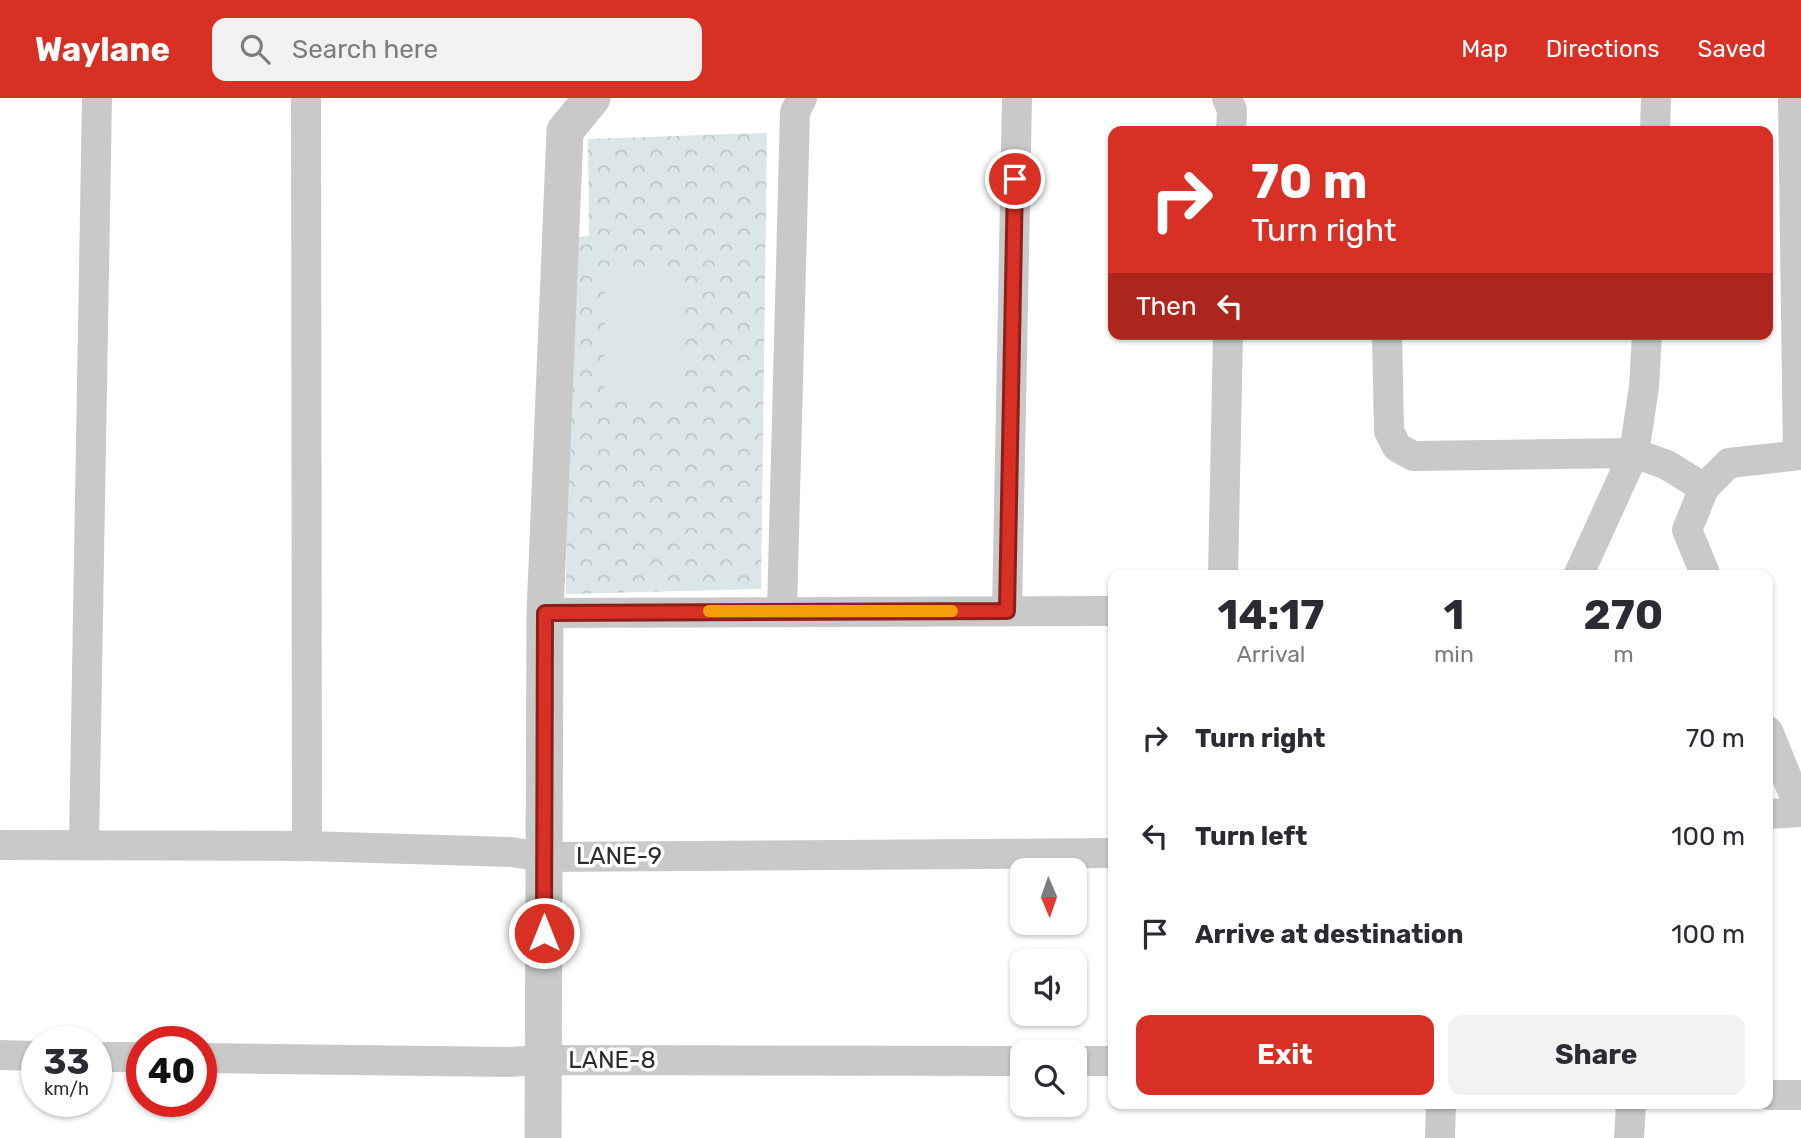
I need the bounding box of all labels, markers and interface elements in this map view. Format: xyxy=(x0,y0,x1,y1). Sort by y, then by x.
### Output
search box xyxy=(212,18,702,81)
text: Waylane xyxy=(35,30,170,69)
icon: search xyxy=(236,30,274,68)
text: Search here xyxy=(292,34,438,65)
text: Map xyxy=(1461,35,1508,63)
text: Directions xyxy=(1546,35,1659,63)
text: Saved xyxy=(1697,35,1766,63)
pin xyxy=(985,149,1045,209)
text: 70 m xyxy=(1251,152,1368,210)
icon: right xyxy=(1136,154,1227,245)
icon: arrive xyxy=(996,160,1034,198)
text: Turn right xyxy=(1251,211,1396,249)
icon: left xyxy=(1211,287,1249,325)
text: Then xyxy=(1136,291,1197,322)
text: 14:17 xyxy=(1218,590,1324,640)
text: 1 xyxy=(1443,590,1464,640)
text: 270 xyxy=(1583,590,1663,640)
text: Arrival xyxy=(1236,640,1305,668)
text: min xyxy=(1434,640,1474,668)
text: m xyxy=(1613,640,1634,668)
icon: right xyxy=(1136,719,1174,757)
text: Turn right xyxy=(1195,723,1325,754)
text: 70 m xyxy=(1686,723,1745,754)
icon: left xyxy=(1136,817,1174,855)
text: Turn left xyxy=(1195,821,1307,852)
text: 100 m xyxy=(1671,821,1745,852)
street label: LANE-9 xyxy=(576,842,662,870)
north arrow xyxy=(1010,858,1087,934)
map controls xyxy=(1010,858,1087,1117)
position arrow xyxy=(507,896,581,970)
icon: arrive xyxy=(1136,915,1174,953)
text: Arrive at destination xyxy=(1195,919,1463,950)
text: 100 m xyxy=(1671,919,1745,950)
button: sound xyxy=(1010,949,1087,1026)
button: Exit xyxy=(1136,1015,1434,1095)
button: Share xyxy=(1448,1015,1745,1095)
speed limit sign: 40 xyxy=(126,1026,217,1117)
button: search xyxy=(1010,1040,1087,1117)
text: 33 xyxy=(43,1041,90,1083)
street label: LANE-8 xyxy=(568,1046,656,1074)
text: km/h xyxy=(44,1078,89,1100)

